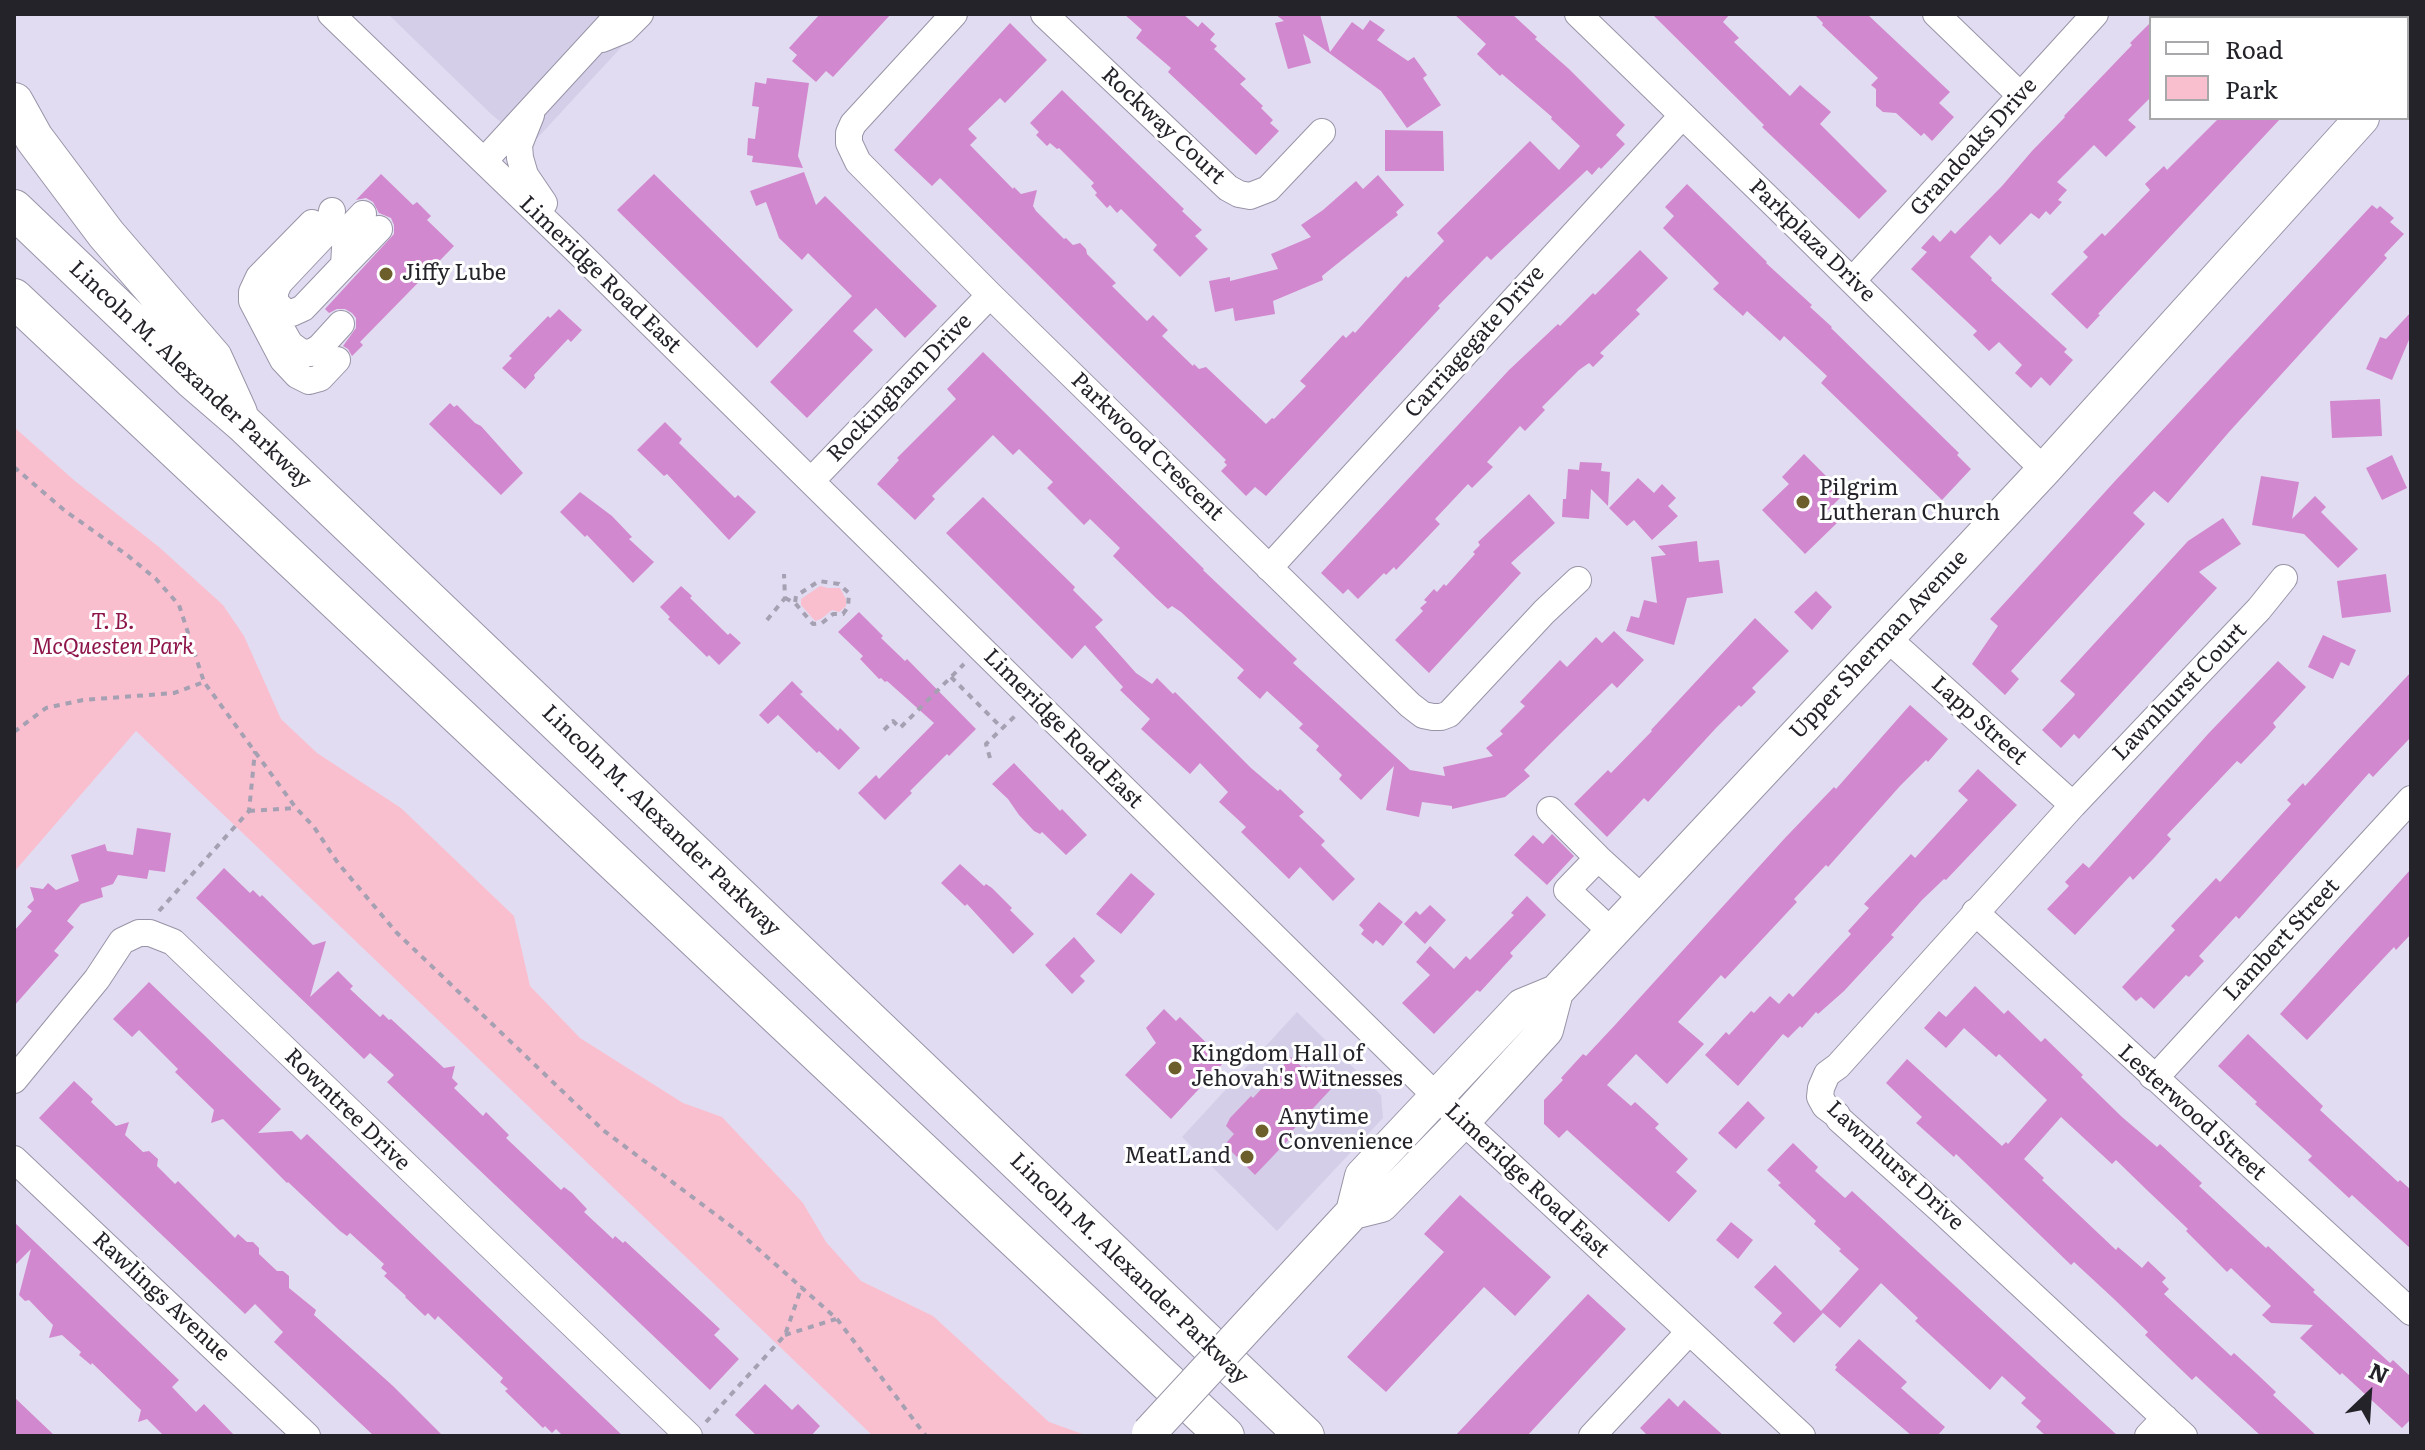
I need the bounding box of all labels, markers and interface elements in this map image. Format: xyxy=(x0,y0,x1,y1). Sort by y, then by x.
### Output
legend xyxy=(2149,16,2409,120)
text: Road xyxy=(2225,31,2283,66)
street label: Rockway Court xyxy=(1096,62,1230,190)
text: Park xyxy=(2225,71,2278,106)
street label: Grandoaks Drive xyxy=(1905,73,2043,221)
street label: Parkplaza Drive xyxy=(1743,174,1881,308)
street label: Limeridge Road East xyxy=(514,191,686,359)
street label: Lincoln M. Alexander Parkway xyxy=(63,256,317,494)
street label: Carriagegate Drive xyxy=(1400,260,1550,424)
place label: Jiffy Lube xyxy=(402,261,506,287)
marker: Jiffy Lube xyxy=(377,265,395,283)
street label: Rockingham Drive xyxy=(822,308,978,468)
street label: Parkwood Crescent xyxy=(1065,367,1229,527)
place label: Pilgrim Lutheran Church xyxy=(1819,476,2000,528)
marker: Pilgrim Lutheran Church xyxy=(1794,493,1812,511)
street label: Upper Sherman Avenue xyxy=(1785,545,1973,745)
park label: T. B. McQuesten Park xyxy=(32,610,194,662)
street label: Lawnhurst Court xyxy=(2108,618,2252,766)
street label: Limeridge Road East xyxy=(978,644,1148,814)
street label: Lapp Street xyxy=(1926,671,2032,771)
street label: Lincoln M. Alexander Parkway xyxy=(536,700,786,942)
street label: Lambert Street xyxy=(2219,873,2345,1007)
street label: Lesterwood Street xyxy=(2112,1039,2272,1187)
place label: Kingdom Hall of Jehovah's Witnesses xyxy=(1191,1042,1403,1094)
street label: Rowntree Drive xyxy=(279,1043,415,1177)
marker: Kingdom Hall of Jehovah's Witnesses xyxy=(1166,1059,1184,1077)
street label: Lawnhurst Drive xyxy=(1821,1096,1969,1236)
street label: Limeridge Road East xyxy=(1440,1098,1614,1264)
place label: Anytime Convenience xyxy=(1278,1105,1413,1156)
marker: Anytime Convenience xyxy=(1253,1122,1271,1140)
place label: MeatLand xyxy=(1124,1144,1231,1170)
street label: Lincoln M. Alexander Parkway xyxy=(1004,1148,1254,1390)
marker: MeatLand xyxy=(1238,1148,1256,1166)
street label: Rawlings Avenue xyxy=(87,1227,235,1367)
text: N xyxy=(2364,1353,2395,1391)
north arrow xyxy=(2329,1354,2409,1434)

